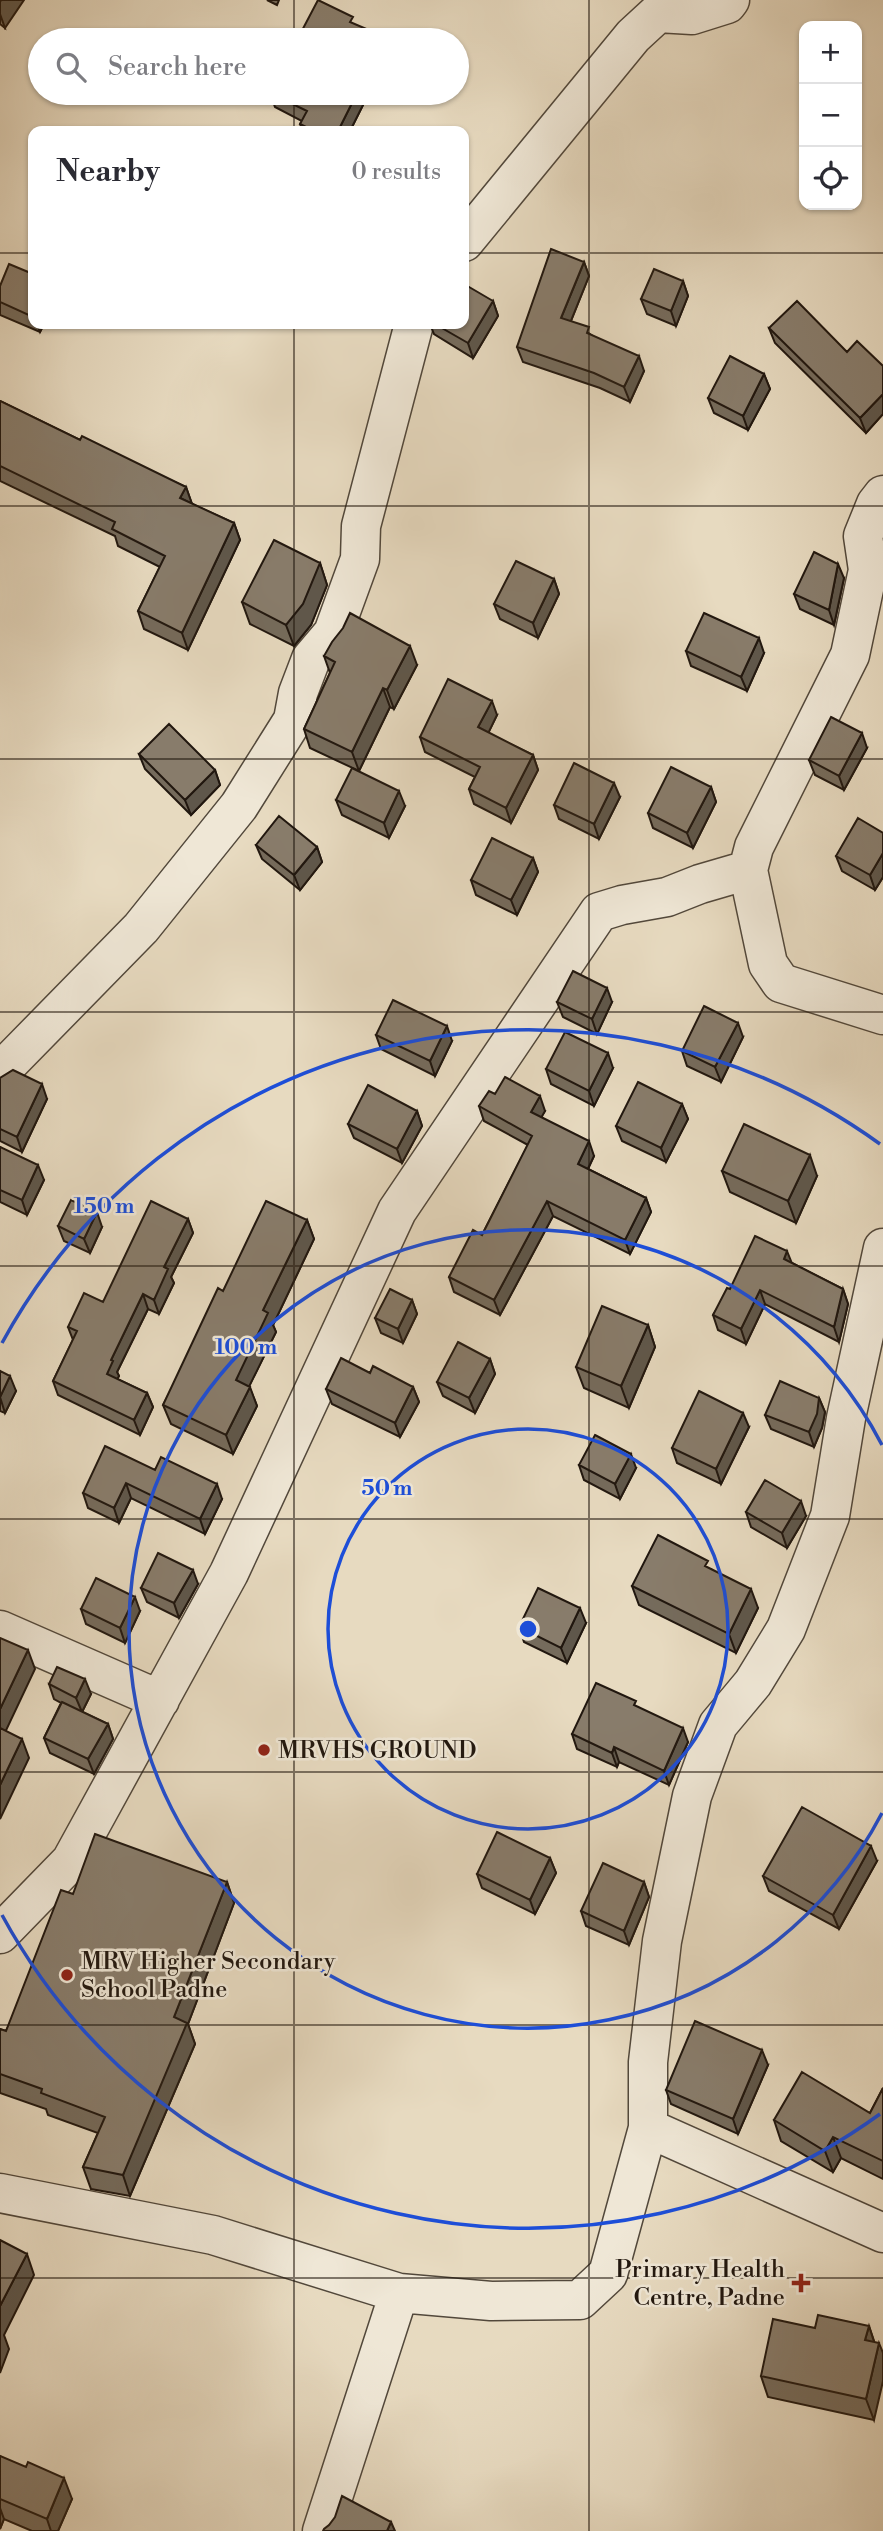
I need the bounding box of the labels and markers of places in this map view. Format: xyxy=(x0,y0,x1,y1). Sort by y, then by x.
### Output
centre of rings xyxy=(516,1617,540,1641)
place label: MRVHS GROUND xyxy=(278,1736,477,1766)
marker: MRVHS GROUND xyxy=(256,1742,272,1758)
place label: MRV Higher Secondary School Padne xyxy=(81,1947,336,2005)
marker: MRV Higher Secondary School Padne xyxy=(59,1967,75,1983)
place label: Primary Health Centre, Padne xyxy=(615,2255,785,2313)
marker: Primary Health Centre, Padne xyxy=(791,2273,811,2293)

